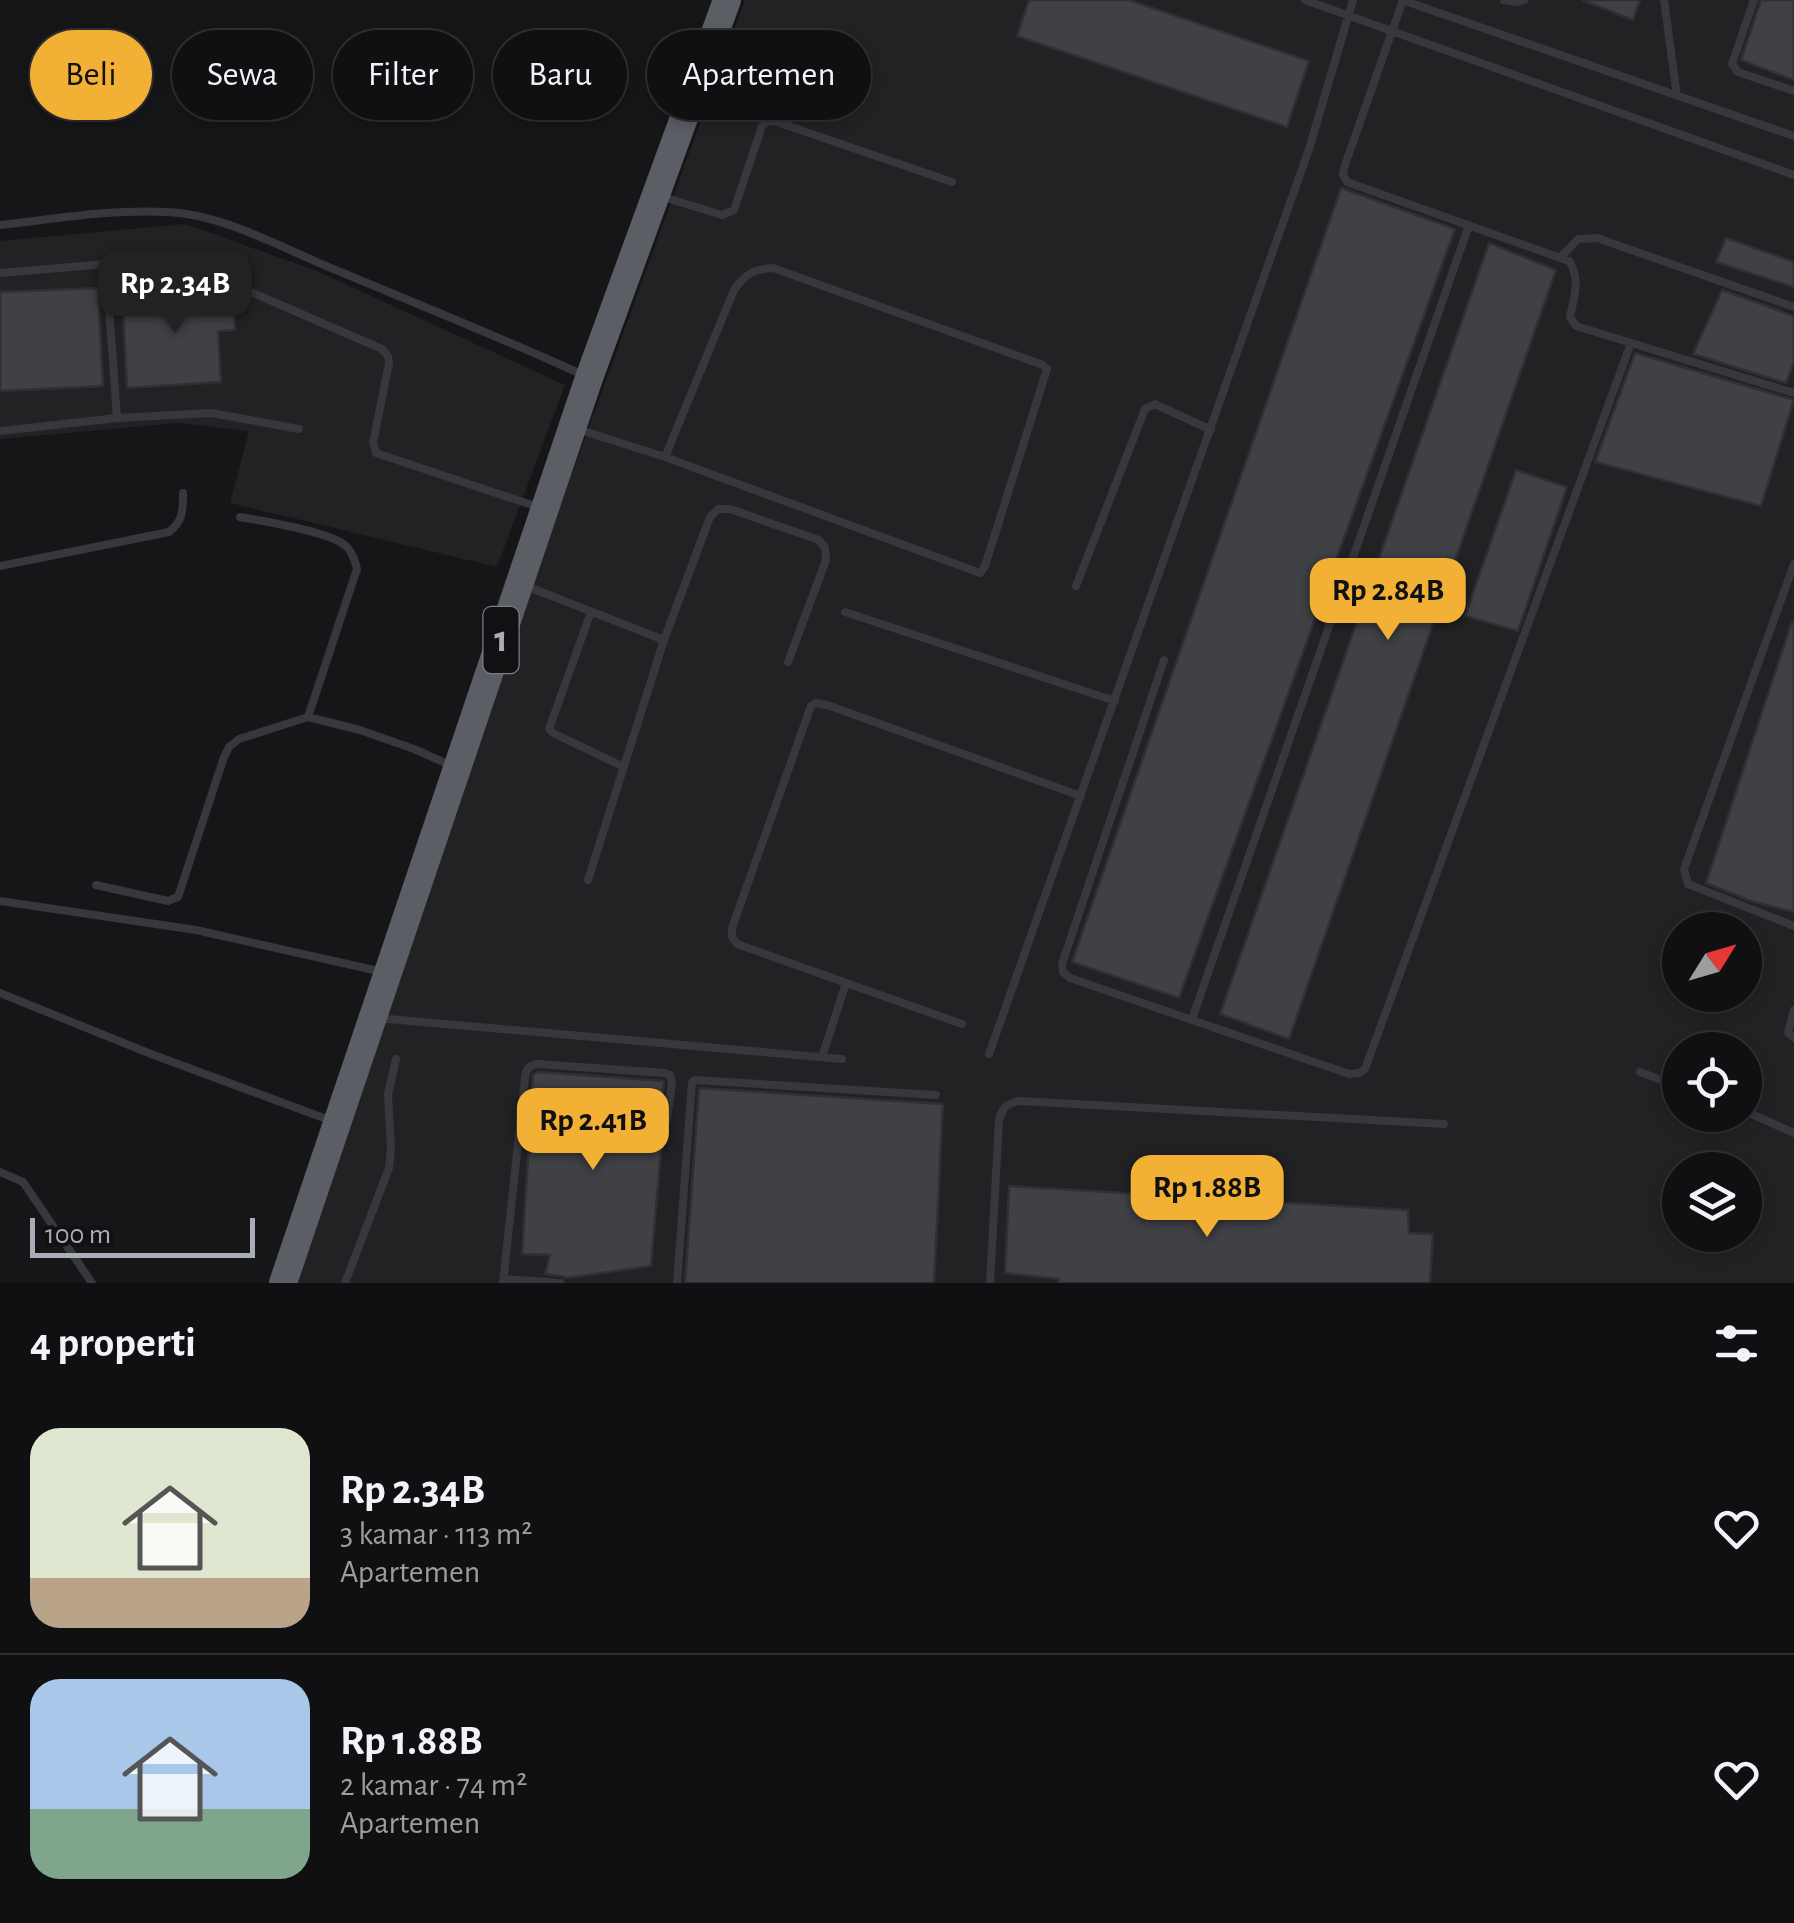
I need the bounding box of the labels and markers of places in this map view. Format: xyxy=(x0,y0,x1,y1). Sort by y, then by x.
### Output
pin: Rp 2.34B xyxy=(72,251,278,336)
pin: Rp 2.84B xyxy=(1285,558,1491,643)
pin: Rp 2.41B xyxy=(490,1088,696,1173)
pin: Rp 1.88B xyxy=(1104,1155,1310,1240)

